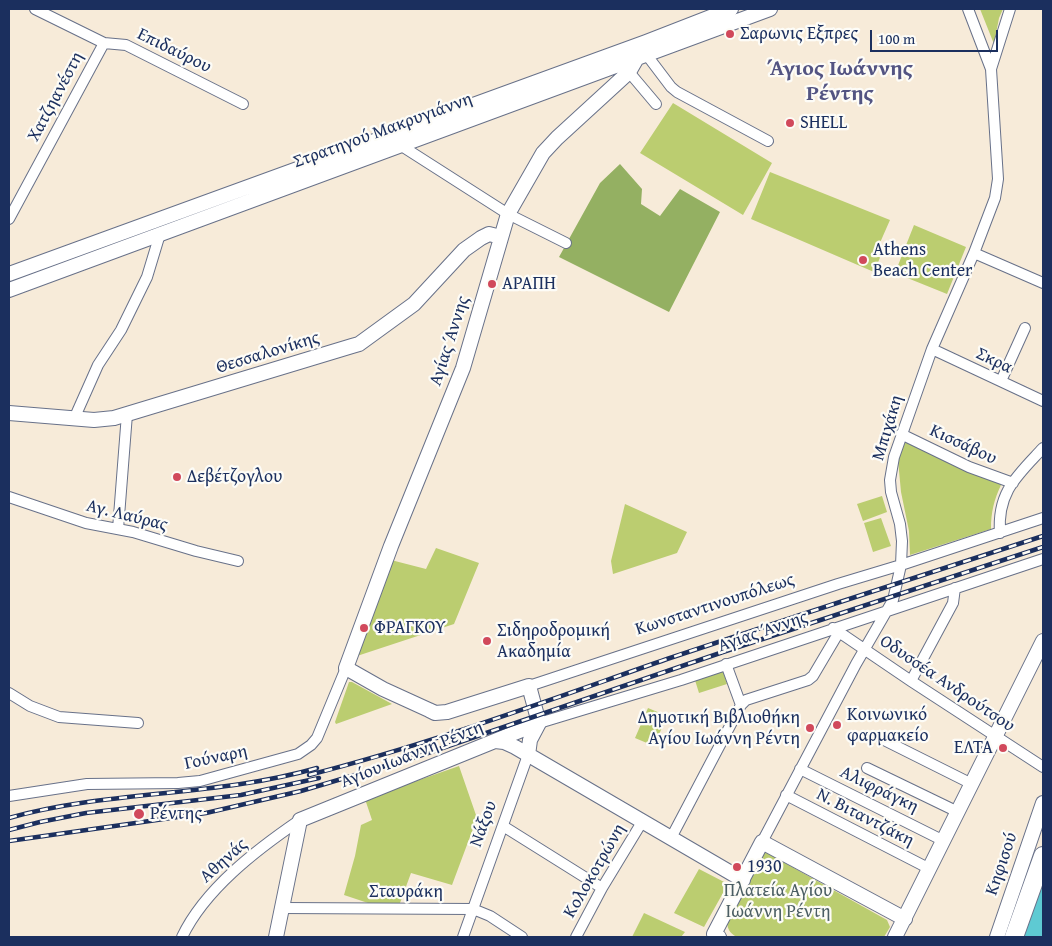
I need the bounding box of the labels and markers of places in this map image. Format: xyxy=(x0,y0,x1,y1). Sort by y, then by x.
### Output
place label: Σαρωνις Εξπρες xyxy=(740,23,858,45)
marker: Σαρωνις Εξπρες xyxy=(724,28,736,40)
place label: SHELL xyxy=(800,112,847,134)
marker: SHELL xyxy=(784,117,796,129)
place label: Athens Beach Center xyxy=(873,239,972,282)
marker: Athens Beach Center xyxy=(857,254,869,266)
place label: ΑΡΑΠΗ xyxy=(502,273,556,295)
marker: ΑΡΑΠΗ xyxy=(486,278,498,290)
place label: Δεβέτζογλου xyxy=(187,466,282,488)
marker: Δεβέτζογλου xyxy=(171,471,183,483)
place label: ΦΡΑΓΚΟΥ xyxy=(374,617,446,639)
place label: Σιδηροδρομική Ακαδημία xyxy=(497,620,610,662)
marker: ΦΡΑΓΚΟΥ xyxy=(358,622,370,634)
marker: Σιδηροδρομική Ακαδημία xyxy=(481,635,493,647)
place label: Κοινωνικό φαρμακείο xyxy=(847,704,929,746)
place label: Δημοτική Βιβλιοθήκη Αγίου Ιωάννη Ρέντη xyxy=(638,707,800,750)
marker: Κοινωνικό φαρμακείο xyxy=(831,719,843,731)
marker: Δημοτική Βιβλιοθήκη Αγίου Ιωάννη Ρέντη xyxy=(804,722,816,734)
place label: ΕΛΤΑ xyxy=(954,737,993,759)
marker: ΕΛΤΑ xyxy=(997,742,1009,754)
place label: Ρέντης xyxy=(150,803,202,825)
marker: Ρέντης xyxy=(132,807,146,821)
place label: 1930 xyxy=(747,856,782,878)
marker: 1930 xyxy=(731,861,743,873)

